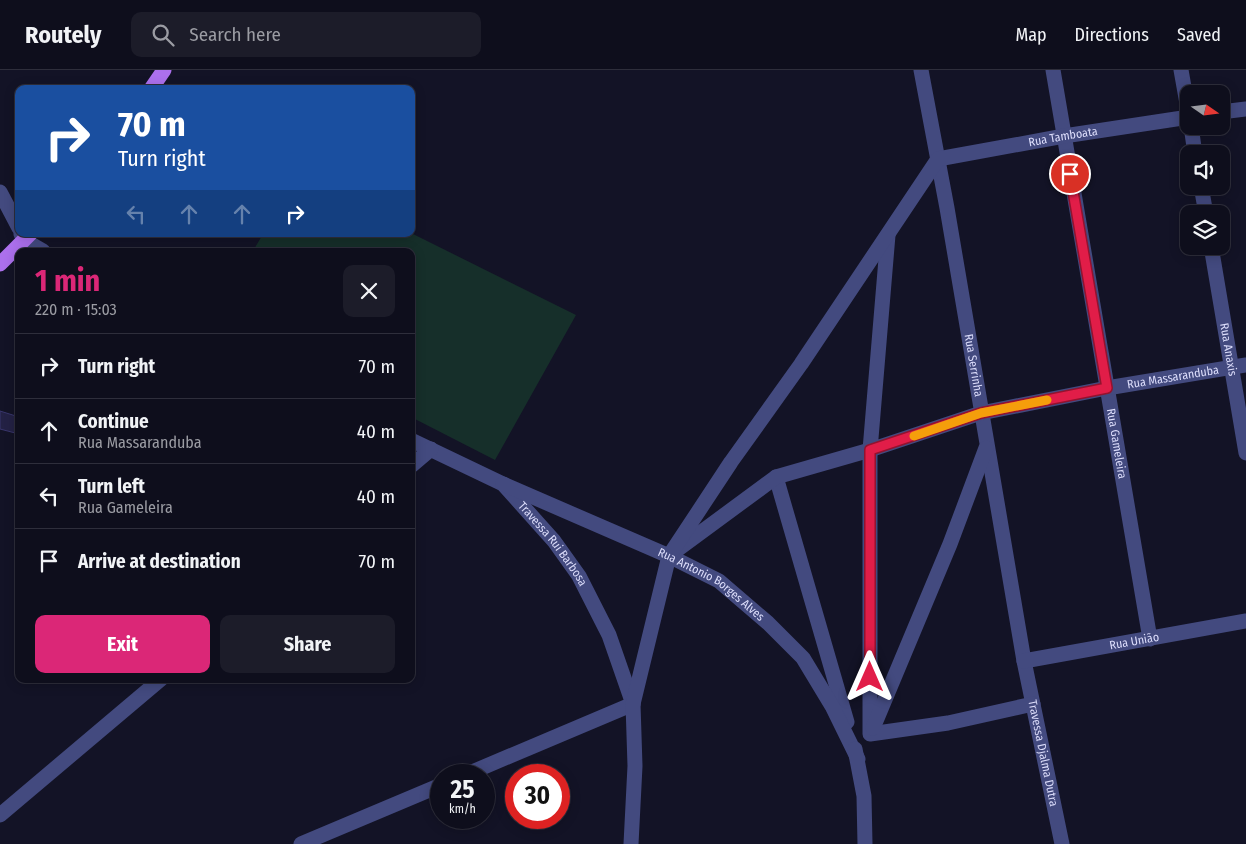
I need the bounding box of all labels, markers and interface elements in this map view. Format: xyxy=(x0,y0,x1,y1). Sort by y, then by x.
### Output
search box xyxy=(131,12,481,57)
text: Routely xyxy=(25,21,101,49)
icon: search xyxy=(149,21,177,49)
text: Search here xyxy=(189,23,281,46)
text: Map xyxy=(1015,24,1047,46)
text: Directions xyxy=(1075,24,1149,46)
text: Saved xyxy=(1177,24,1221,46)
north arrow xyxy=(1180,85,1230,135)
map controls xyxy=(1180,85,1230,255)
text: 70 m xyxy=(118,103,186,145)
icon: right xyxy=(35,105,100,170)
street label: Rua Tamboata xyxy=(1027,124,1099,149)
text: Turn right xyxy=(118,145,206,172)
button: sound xyxy=(1180,145,1230,195)
pin xyxy=(1049,153,1091,195)
icon: arrive xyxy=(1056,160,1084,188)
icon: left xyxy=(122,200,150,228)
icon: ahead xyxy=(175,200,203,228)
icon: ahead xyxy=(228,200,256,228)
icon: right xyxy=(281,200,309,228)
button: layers xyxy=(1180,205,1230,255)
text: 1 min xyxy=(35,263,100,299)
button: close xyxy=(343,265,395,317)
text: 220 m · 15:03 xyxy=(35,300,117,319)
street label: Rua Anaxis xyxy=(1217,322,1240,377)
street label: Rua Serrinha xyxy=(962,333,986,398)
icon: right xyxy=(35,352,63,380)
text: Turn right xyxy=(78,355,155,378)
text: 70 m xyxy=(359,355,395,378)
street label: Rua Massaranduba xyxy=(1126,363,1220,392)
street label: Rua Gameleira xyxy=(1104,407,1130,480)
text: Continue xyxy=(78,410,149,433)
icon: ahead xyxy=(35,417,63,445)
text: 40 m xyxy=(357,420,395,443)
text: Rua Massaranduba xyxy=(78,433,202,452)
text: Turn left xyxy=(78,475,145,498)
icon: left xyxy=(35,482,63,510)
text: 40 m xyxy=(357,485,395,508)
text: Rua Gameleira xyxy=(78,498,173,517)
street label: Travessa Rui Barbosa xyxy=(515,499,590,589)
street label: Rua Antonio Borges Alves xyxy=(656,545,767,624)
icon: arrive xyxy=(35,547,63,575)
text: Arrive at destination xyxy=(78,550,241,573)
text: 70 m xyxy=(359,550,395,573)
button: Exit xyxy=(35,615,210,673)
button: Share xyxy=(220,615,395,673)
street label: Rua União xyxy=(1108,630,1160,652)
position arrow xyxy=(843,650,895,702)
street label: Travessa Djalma Dutra xyxy=(1025,699,1061,808)
speed limit sign: 30 xyxy=(505,764,570,829)
text: 25 xyxy=(451,775,474,805)
text: km/h xyxy=(449,802,476,816)

